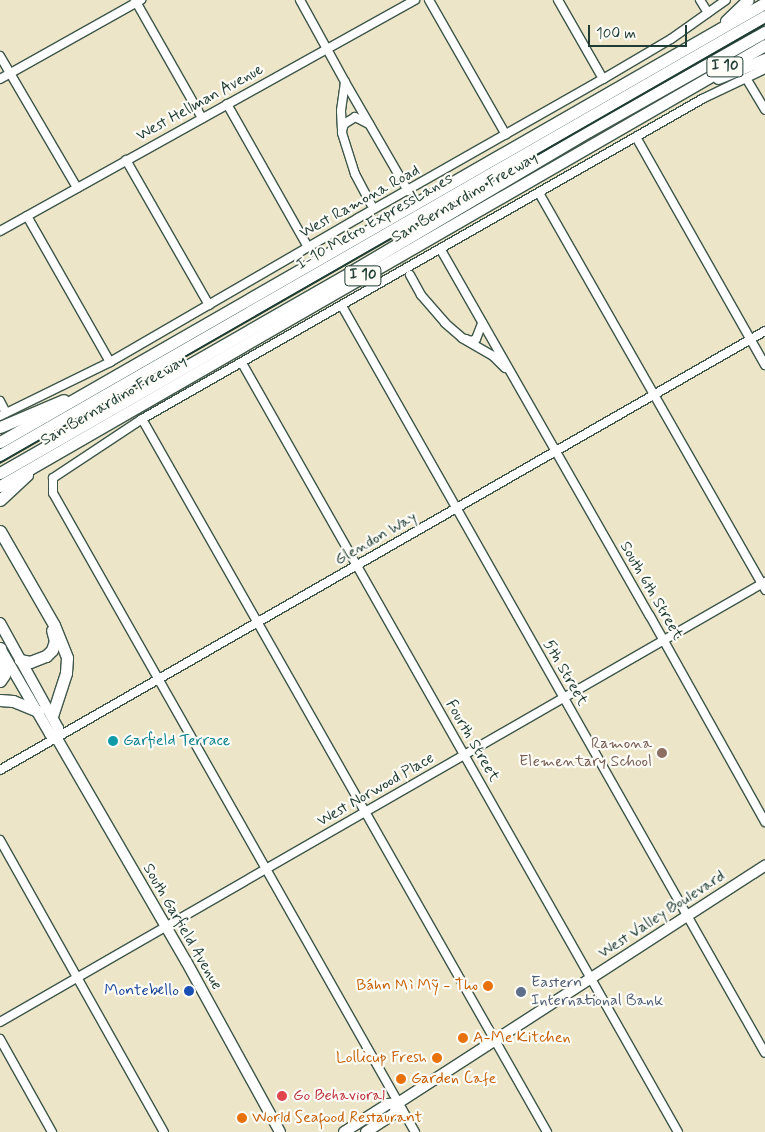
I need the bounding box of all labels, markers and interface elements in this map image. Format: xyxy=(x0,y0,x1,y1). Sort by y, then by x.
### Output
scale bar xyxy=(590,15,689,47)
text: 100 m xyxy=(596,24,636,44)
road number: I 10 xyxy=(706,54,744,80)
street label: West Hellman Avenue xyxy=(131,59,269,147)
street label: San Bernardino Freeway xyxy=(384,146,546,250)
street label: West Ramona Road xyxy=(297,161,423,243)
street label: I-10 Metro ExpressLanes xyxy=(293,169,457,275)
road number: I 10 xyxy=(344,264,382,288)
street label: San Bernardino Freeway xyxy=(33,349,195,453)
street label: Glendon Way xyxy=(331,507,421,571)
street label: South 6th Street xyxy=(615,538,687,644)
street label: 5th Street xyxy=(538,636,592,710)
street label: Fourth Street xyxy=(441,697,503,785)
place label: Garfield Terrace xyxy=(123,731,230,751)
place label: Ramona Elementary School xyxy=(519,734,652,772)
marker: Garfield Terrace xyxy=(107,735,119,747)
marker: Ramona Elementary School xyxy=(656,747,668,759)
street label: West Norwood Place xyxy=(314,749,438,831)
street label: South Garfield Avenue xyxy=(137,859,227,995)
street label: West Valley Boulevard xyxy=(596,867,728,963)
place label: Eastern International Bank xyxy=(531,973,661,1011)
place label: Báhn Mì Mỹ - Tho xyxy=(355,976,478,996)
marker: Báhn Mì Mỹ - Tho xyxy=(482,980,494,992)
place label: Montebello xyxy=(104,981,179,1001)
marker: Montebello xyxy=(183,985,195,997)
marker: Eastern International Bank xyxy=(515,986,527,998)
place label: A-Me Kitchen xyxy=(473,1028,569,1048)
marker: A-Me Kitchen xyxy=(457,1032,469,1044)
place label: Lollicup Fresh xyxy=(337,1048,427,1068)
marker: Lollicup Fresh xyxy=(431,1052,443,1064)
place label: Garden Cafe xyxy=(411,1069,497,1089)
marker: Garden Cafe xyxy=(395,1073,407,1085)
place label: Go Behavioral xyxy=(293,1086,384,1106)
marker: Go Behavioral xyxy=(275,1089,289,1103)
place label: World Seafood Restaurant xyxy=(252,1108,424,1128)
marker: World Seafood Restaurant xyxy=(236,1112,248,1124)

